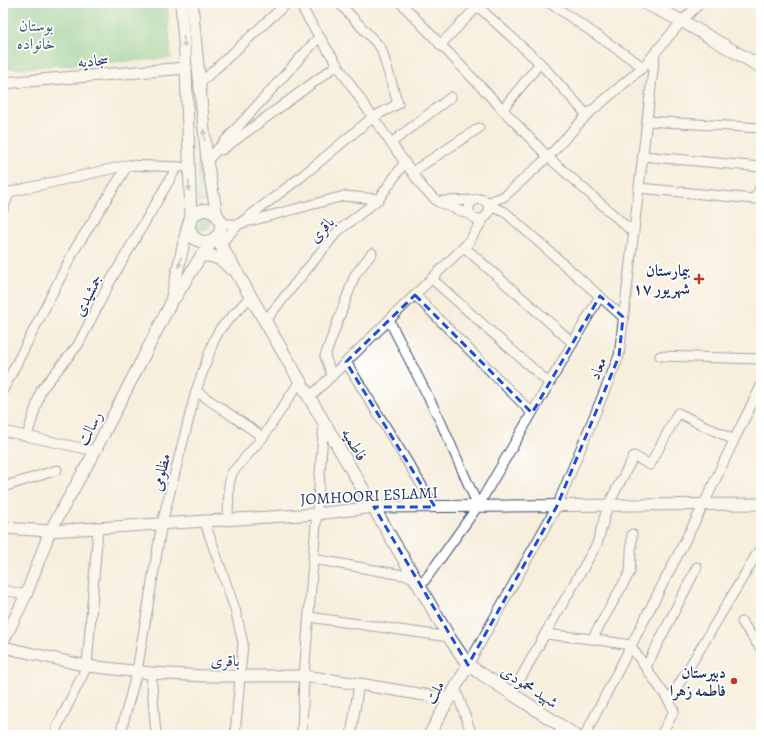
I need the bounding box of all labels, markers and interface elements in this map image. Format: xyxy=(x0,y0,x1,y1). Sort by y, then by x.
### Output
park label: بوستان خانواده xyxy=(17,15,55,55)
one-way arrow xyxy=(180,36,187,48)
street label: سجادیه xyxy=(77,49,110,73)
one-way arrow xyxy=(201,129,208,141)
one-way arrow xyxy=(186,180,193,192)
street label: باقری xyxy=(304,212,340,248)
one-way arrow xyxy=(177,256,183,268)
place label: بیمارستان ۱۷ شهریور xyxy=(633,260,690,300)
street label: جمشیدی xyxy=(68,271,108,320)
marker: بیمارستان ۱۷ شهریور xyxy=(693,273,705,285)
street label: معاد xyxy=(583,354,612,383)
street label: رسالت xyxy=(72,407,108,450)
street label: فاطمیه xyxy=(336,424,372,465)
street label: مظلومی xyxy=(146,451,176,493)
street label: JOMHOORI ESLAMI xyxy=(300,481,438,511)
street label: باقری xyxy=(210,650,240,672)
street label: شهید محمودی xyxy=(497,660,562,714)
place label: دبیرستان فاطمه زهرا xyxy=(670,662,726,702)
marker: دبیرستان فاطمه زهرا xyxy=(729,676,739,686)
street label: ملت xyxy=(420,677,450,708)

